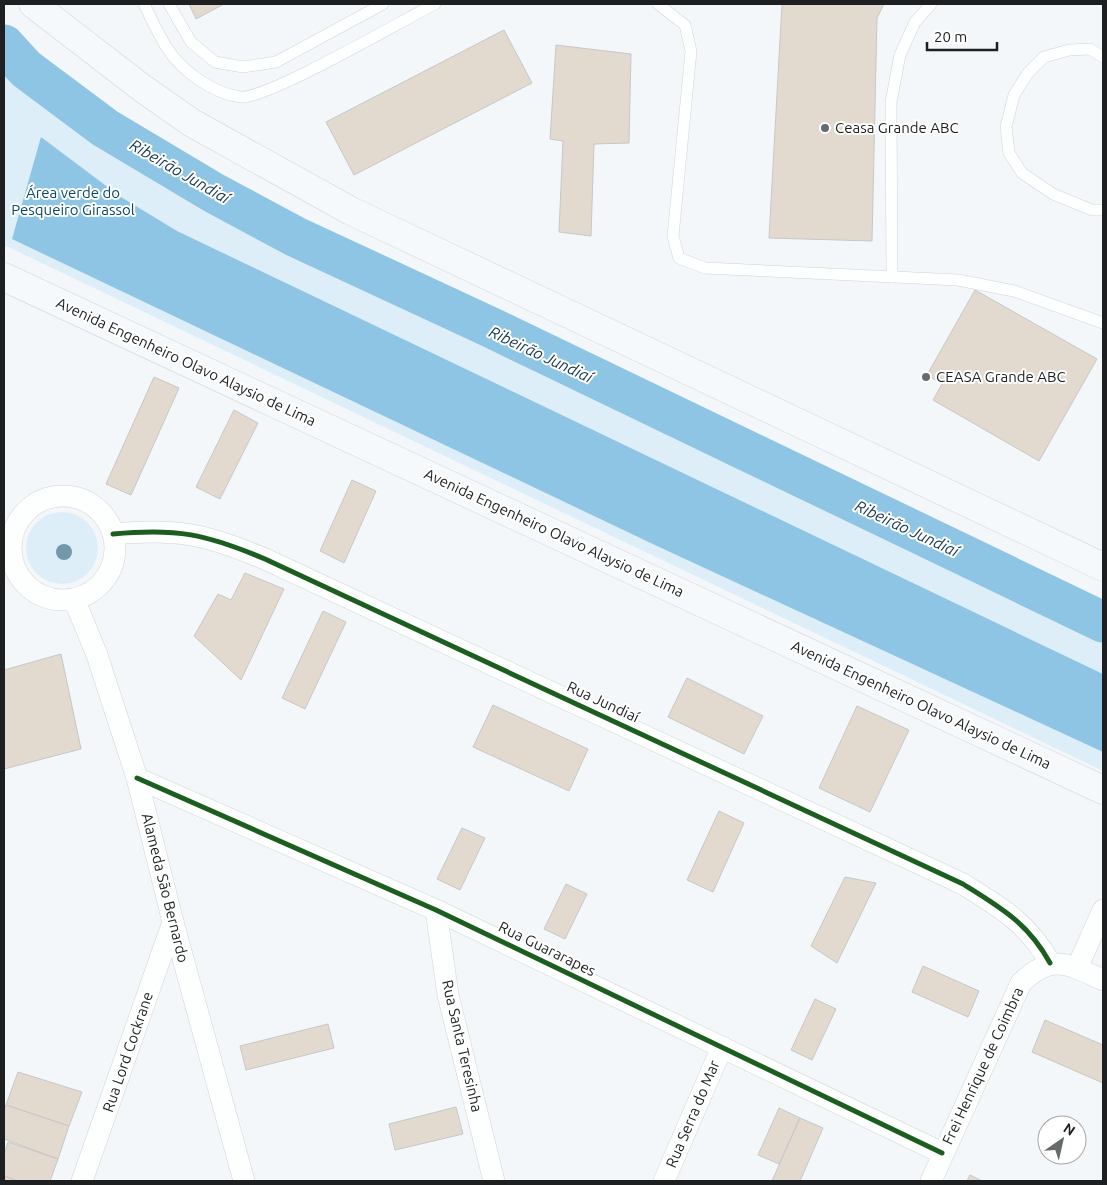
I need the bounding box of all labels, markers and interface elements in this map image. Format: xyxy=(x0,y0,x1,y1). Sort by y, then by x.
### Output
scale bar xyxy=(927,20,997,52)
text: 20 m xyxy=(934,28,967,45)
place label: Ceasa Grande ABC xyxy=(835,119,959,136)
marker: Ceasa Grande ABC xyxy=(819,122,831,134)
water label: Ribeirão Jundiaí xyxy=(127,135,235,208)
park label: Área verde do Pesqueiro Girassol xyxy=(11,184,135,218)
street label: Avenida Engenheiro Olavo Alaysio de Lima xyxy=(54,294,319,429)
water label: Ribeirão Jundiaí xyxy=(486,322,597,387)
place label: CEASA Grande ABC xyxy=(936,368,1066,385)
marker: CEASA Grande ABC xyxy=(920,371,932,383)
street label: Avenida Engenheiro Olavo Alaysio de Lima xyxy=(422,465,687,600)
water label: Ribeirão Jundiaí xyxy=(852,496,963,561)
street label: Avenida Engenheiro Olavo Alaysio de Lima xyxy=(789,637,1054,772)
street label: Rua Jundiaí xyxy=(565,677,642,726)
street label: Alameda São Bernardo xyxy=(139,811,192,964)
street label: Rua Guararapes xyxy=(496,918,598,979)
street label: Rua Santa Teresinha xyxy=(439,978,486,1114)
street label: Frei Henrique de Coimbra xyxy=(939,984,1026,1147)
street label: Rua Lord Cockrane xyxy=(99,989,156,1114)
street label: Rua Serra do Mar xyxy=(662,1057,723,1170)
north arrow xyxy=(1037,1115,1087,1165)
text: N xyxy=(1060,1120,1078,1139)

